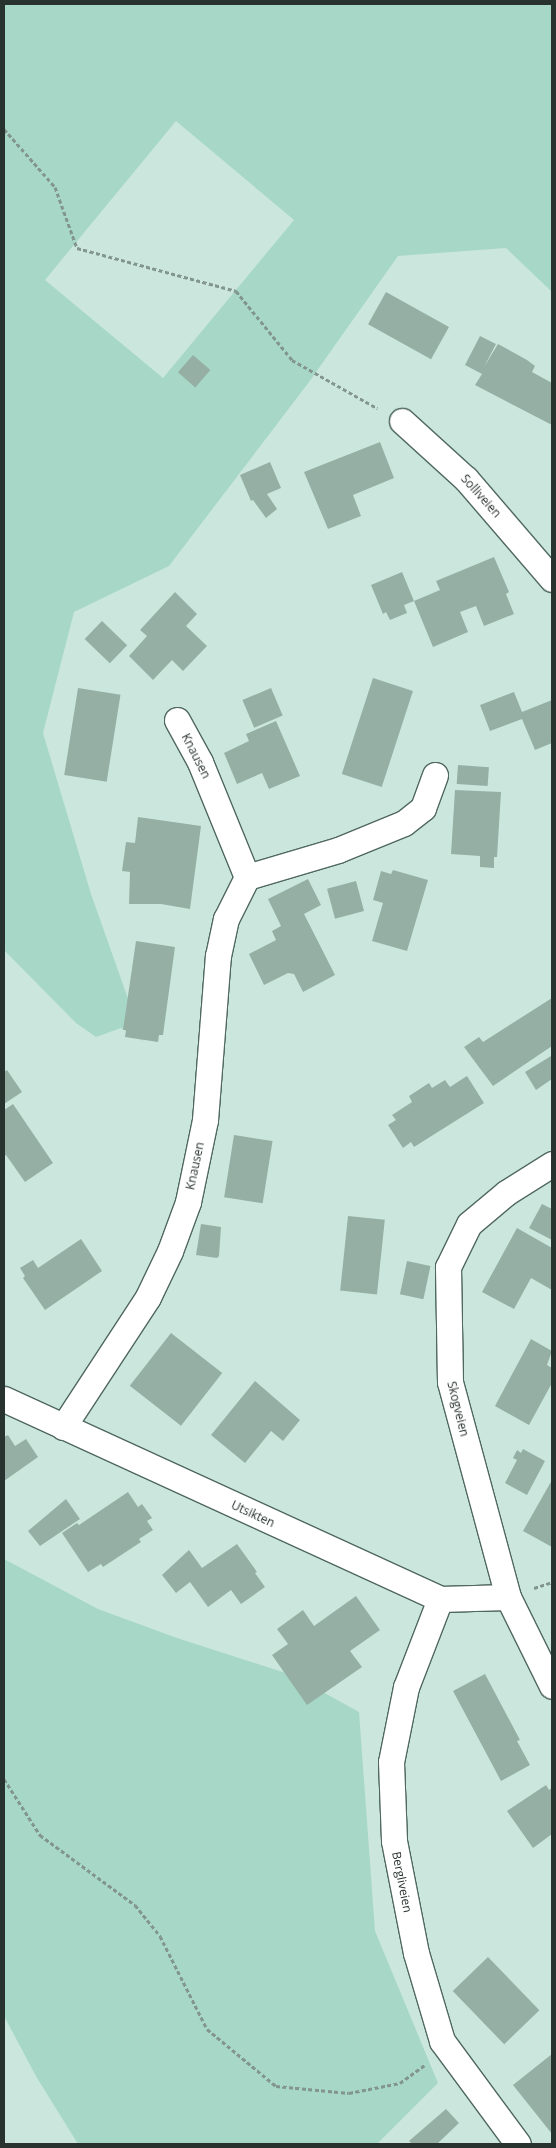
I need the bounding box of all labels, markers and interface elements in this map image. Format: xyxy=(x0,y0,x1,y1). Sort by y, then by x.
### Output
street label: Solliveien xyxy=(458,472,504,520)
street label: Knausen xyxy=(179,731,213,781)
street label: Knausen xyxy=(183,1141,207,1191)
street label: Skogveien xyxy=(444,1380,472,1438)
street label: Utsikten xyxy=(229,1498,277,1530)
street label: Bergliveien xyxy=(389,1850,415,1914)

